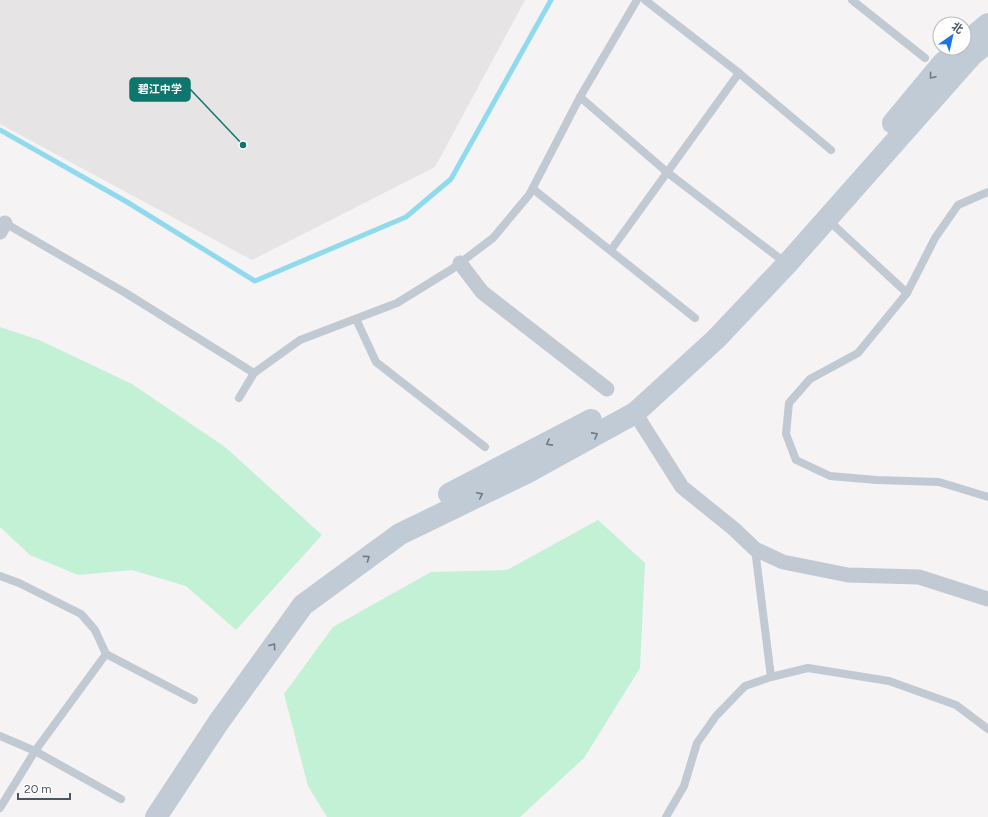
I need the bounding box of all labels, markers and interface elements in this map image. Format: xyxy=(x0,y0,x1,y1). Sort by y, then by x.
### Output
north arrow xyxy=(932,16,972,56)
text: 北 xyxy=(949,20,966,37)
one-way arrow xyxy=(930,71,937,79)
callout: 碧江中学 xyxy=(130,78,190,101)
text: 碧江中学 xyxy=(138,83,182,96)
one-way arrow xyxy=(591,433,598,440)
one-way arrow xyxy=(545,438,553,445)
one-way arrow xyxy=(475,492,483,500)
one-way arrow xyxy=(362,556,369,563)
one-way arrow xyxy=(268,644,275,651)
scale bar xyxy=(18,775,70,801)
text: 20 m xyxy=(24,782,52,796)

